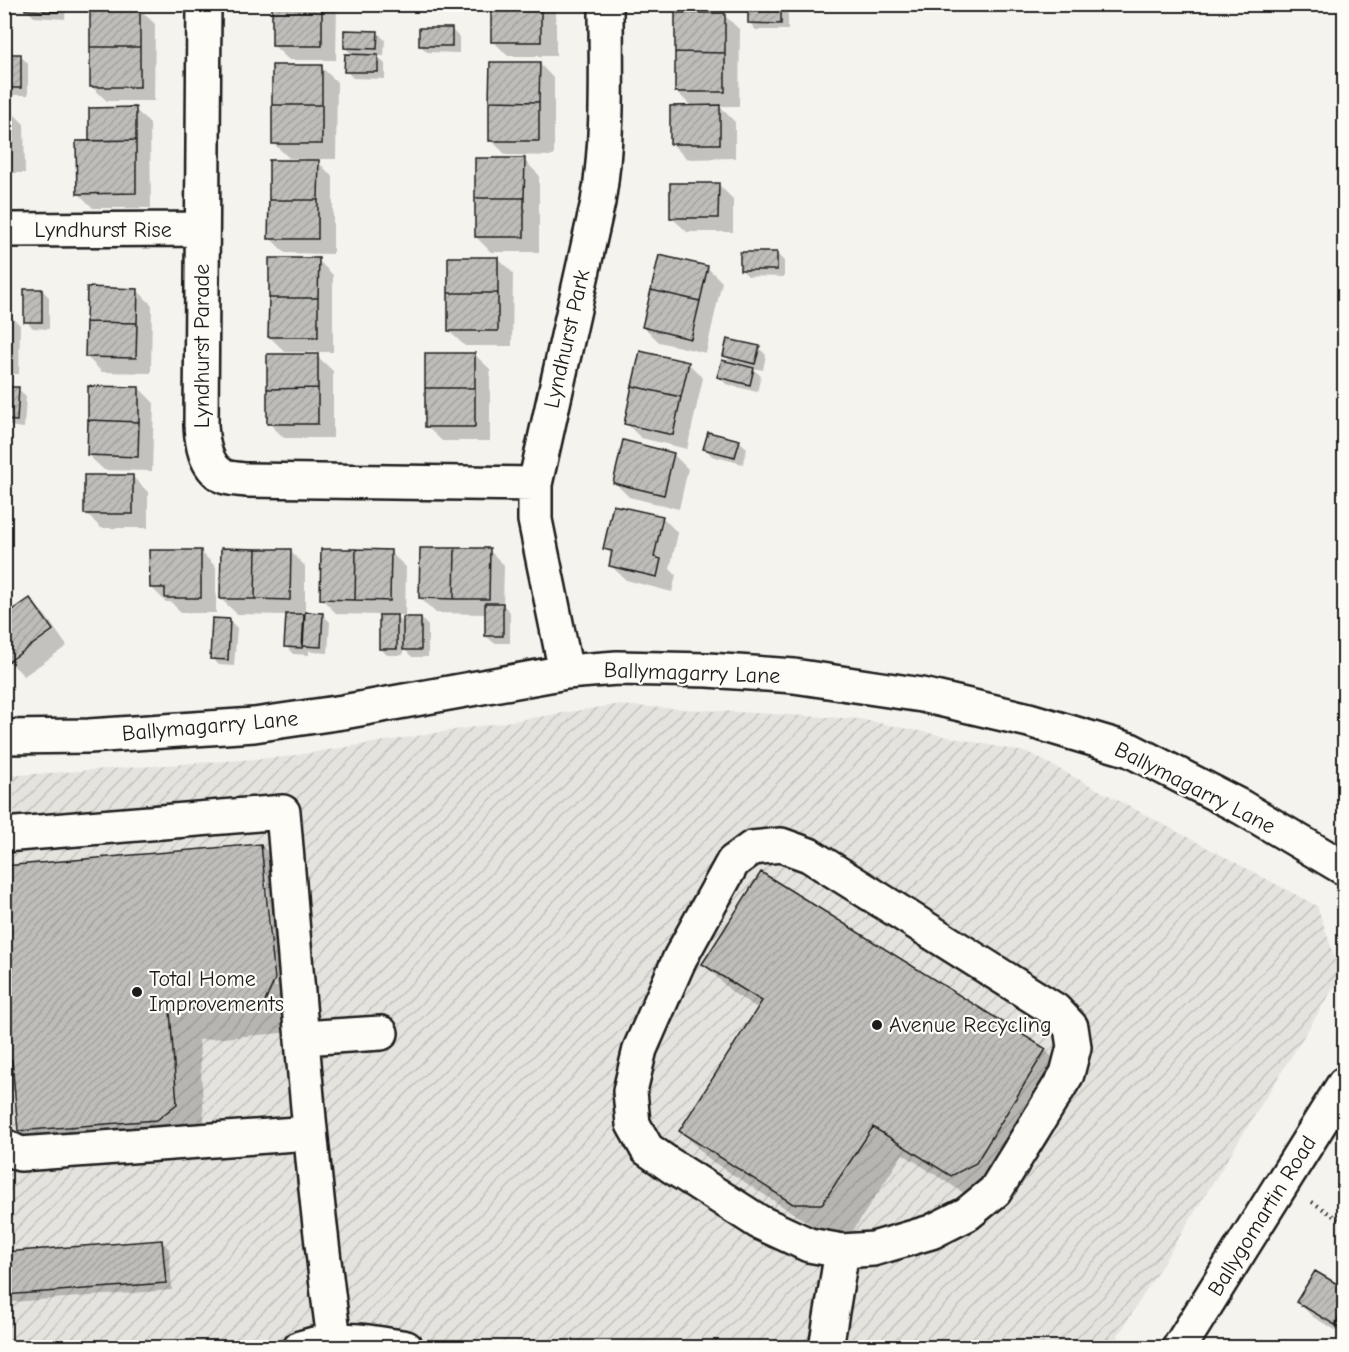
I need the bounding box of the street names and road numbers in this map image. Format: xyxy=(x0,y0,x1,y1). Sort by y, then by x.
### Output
street label: Lyndhurst Rise xyxy=(34,217,172,243)
street label: Lyndhurst Parade xyxy=(189,264,215,428)
street label: Lyndhurst Park xyxy=(538,267,596,411)
street label: Ballymagarry Lane xyxy=(603,657,781,689)
street label: Ballymagarry Lane xyxy=(121,705,299,747)
street label: Ballymagarry Lane xyxy=(1110,736,1280,840)
street label: Ballygomartin Road xyxy=(1202,1131,1322,1301)

